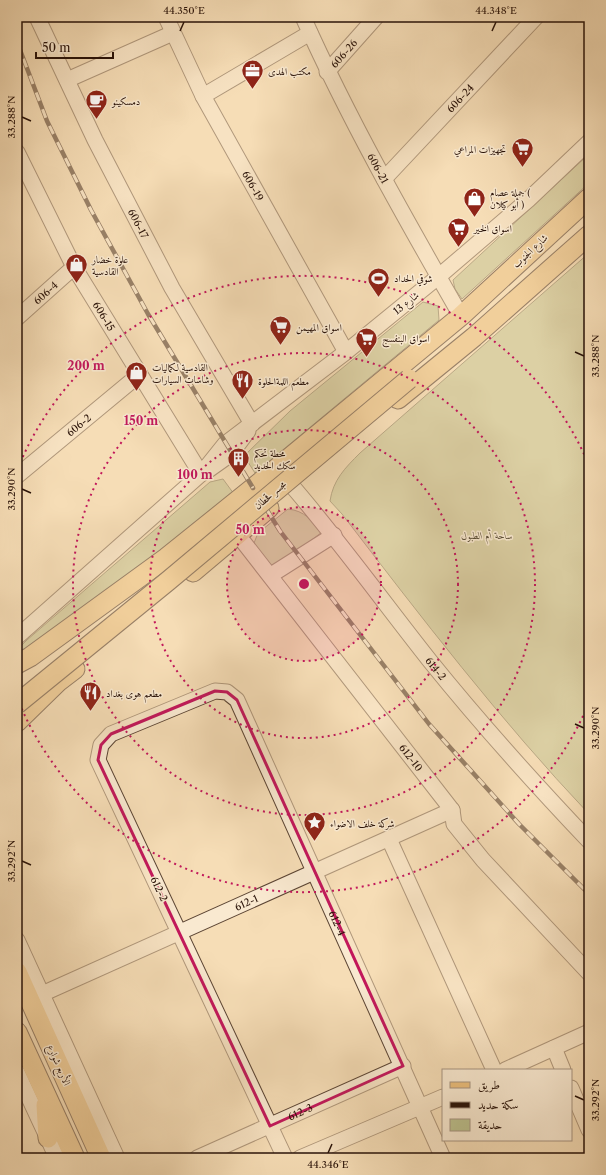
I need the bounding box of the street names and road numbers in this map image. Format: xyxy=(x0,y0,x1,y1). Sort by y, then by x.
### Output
street label: 606-26 xyxy=(327,36,360,70)
street label: 606-24 xyxy=(444,81,477,115)
street label: 606-21 xyxy=(365,151,392,186)
street label: 606-19 xyxy=(239,168,267,203)
street label: 606-17 xyxy=(125,206,151,241)
street label: شارع الجنوب xyxy=(510,231,553,273)
street label: 606-4 xyxy=(30,278,60,307)
street label: شارع 13 xyxy=(390,288,424,320)
street label: 606-15 xyxy=(90,299,118,333)
street label: 606-2 xyxy=(63,411,94,439)
street label: مجسر قحطان xyxy=(251,478,289,512)
street label: 614-2 xyxy=(423,654,449,683)
street label: 612-10 xyxy=(397,741,426,774)
street label: 612-2 xyxy=(148,874,171,904)
street label: 612-1 xyxy=(233,891,261,913)
street label: 612-4 xyxy=(326,909,349,938)
street label: الأربع شوارع xyxy=(41,1042,74,1089)
street label: 612-3 xyxy=(286,1101,315,1123)

